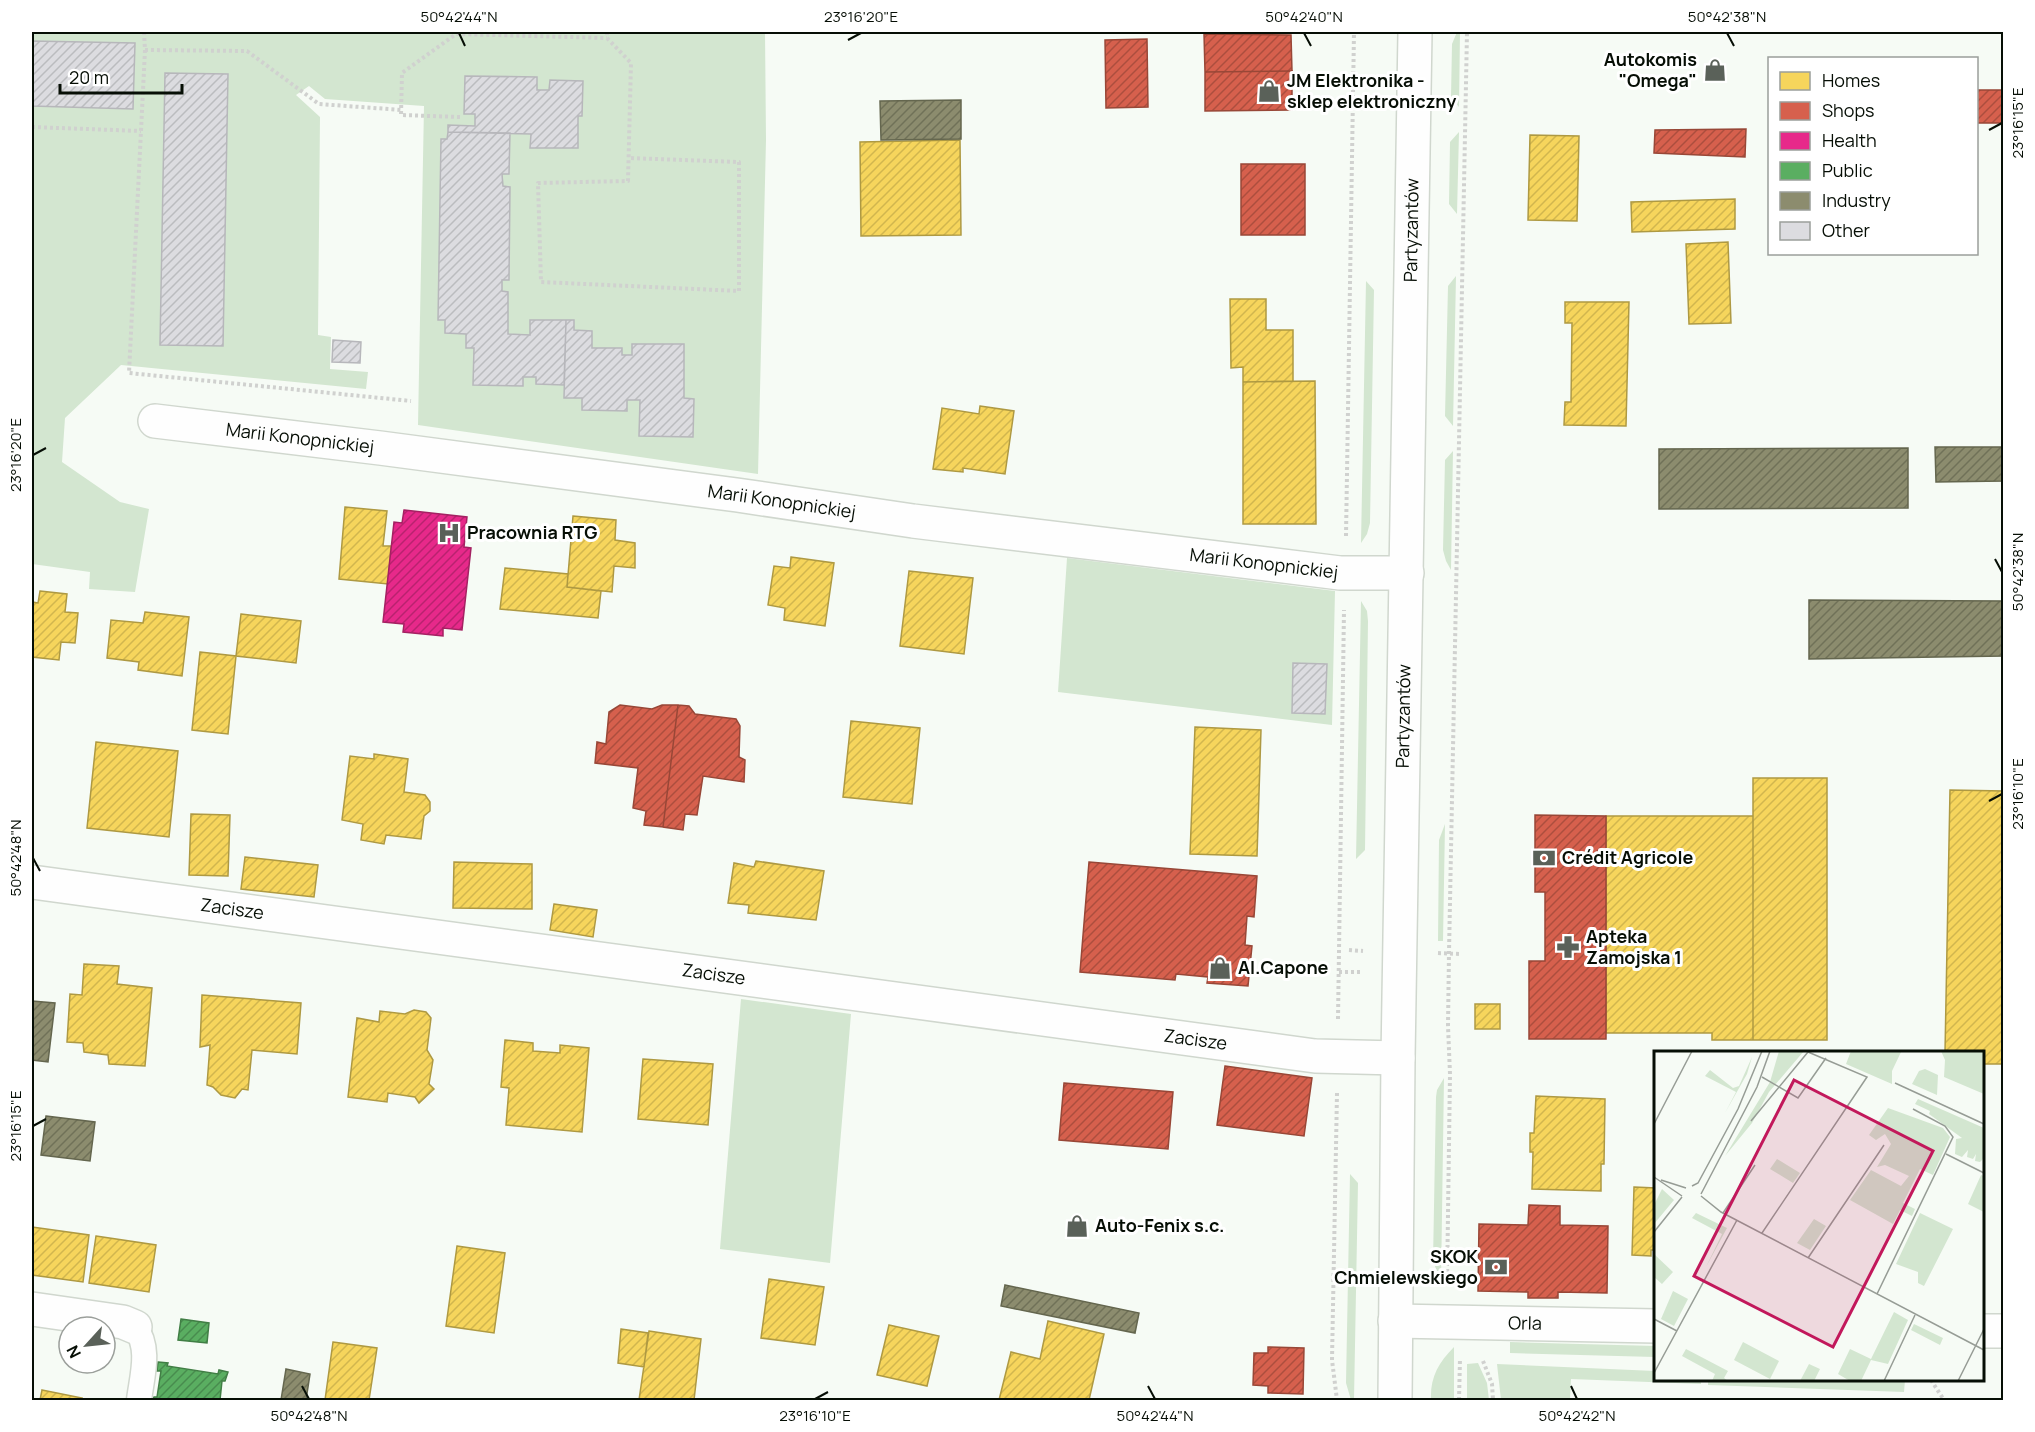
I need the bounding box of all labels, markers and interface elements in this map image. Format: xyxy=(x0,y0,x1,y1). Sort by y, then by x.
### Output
text: 50°42'44"N xyxy=(421,6,497,27)
text: 23°16'20"E xyxy=(824,6,898,27)
text: 50°42'40"N xyxy=(1265,6,1343,27)
text: 50°42'38"N xyxy=(1688,6,1766,27)
place label: Autokomis "Omega" xyxy=(1604,47,1697,92)
scale bar xyxy=(60,57,182,95)
shop icon: Autokomis "Omega" xyxy=(1702,57,1728,83)
legend xyxy=(1768,57,1978,255)
text: 20 m xyxy=(69,65,109,89)
place label: JM Elektronika - sklep elektroniczny xyxy=(1287,68,1456,113)
text: Homes xyxy=(1822,68,1880,92)
shop icon: JM Elektronika - sklep elektroniczny xyxy=(1256,78,1282,104)
text: 23°16'15"E xyxy=(2007,88,2028,158)
text: Shops xyxy=(1822,98,1874,122)
text: Health xyxy=(1822,128,1877,152)
text: Public xyxy=(1822,158,1873,182)
street label: Partyzantów xyxy=(1398,178,1424,282)
text: Industry xyxy=(1822,188,1891,212)
text: Other xyxy=(1822,218,1870,242)
street label: Marii Konopnickiej xyxy=(225,417,376,458)
text: 23°16'20"E xyxy=(5,418,26,492)
street label: Marii Konopnickiej xyxy=(706,478,858,523)
hospital icon: Pracownia RTG xyxy=(436,520,462,546)
place label: Pracownia RTG xyxy=(467,520,597,544)
text: 50°42'38"N xyxy=(2007,533,2028,611)
street label: Marii Konopnickiej xyxy=(1188,542,1339,584)
street label: Partyzantów xyxy=(1390,664,1416,768)
text: 23°16'10"E xyxy=(2007,758,2028,830)
text: 50°42'48"N xyxy=(5,819,26,897)
bank icon: Crédit Agricole xyxy=(1531,845,1557,871)
place label: Crédit Agricole xyxy=(1562,845,1694,869)
street label: Zacisze xyxy=(199,892,266,924)
place label: Apteka Zamojska 1 xyxy=(1586,924,1682,969)
pharmacy icon: Apteka Zamojska 1 xyxy=(1555,934,1581,960)
shop icon: Al.Capone xyxy=(1207,955,1233,981)
place label: Al.Capone xyxy=(1238,955,1329,979)
street label: Zacisze xyxy=(681,957,747,990)
street label: Zacisze xyxy=(1162,1023,1229,1055)
inset map xyxy=(1654,1051,1984,1381)
text: 23°16'15"E xyxy=(5,1091,26,1161)
shop icon: Auto-Fenix s.c. xyxy=(1064,1213,1090,1239)
place label: Auto-Fenix s.c. xyxy=(1095,1213,1225,1237)
place label: SKOK Chmielewskiego xyxy=(1334,1244,1478,1289)
bank icon: SKOK Chmielewskiego xyxy=(1483,1254,1509,1280)
street label: Orla xyxy=(1508,1310,1542,1335)
north arrow xyxy=(57,1315,117,1375)
text: N xyxy=(61,1342,86,1362)
text: 50°42'48"N xyxy=(270,1405,348,1426)
text: 23°16'10"E xyxy=(779,1405,851,1426)
text: 50°42'44"N xyxy=(1117,1405,1193,1426)
text: 50°42'42"N xyxy=(1539,1405,1615,1426)

